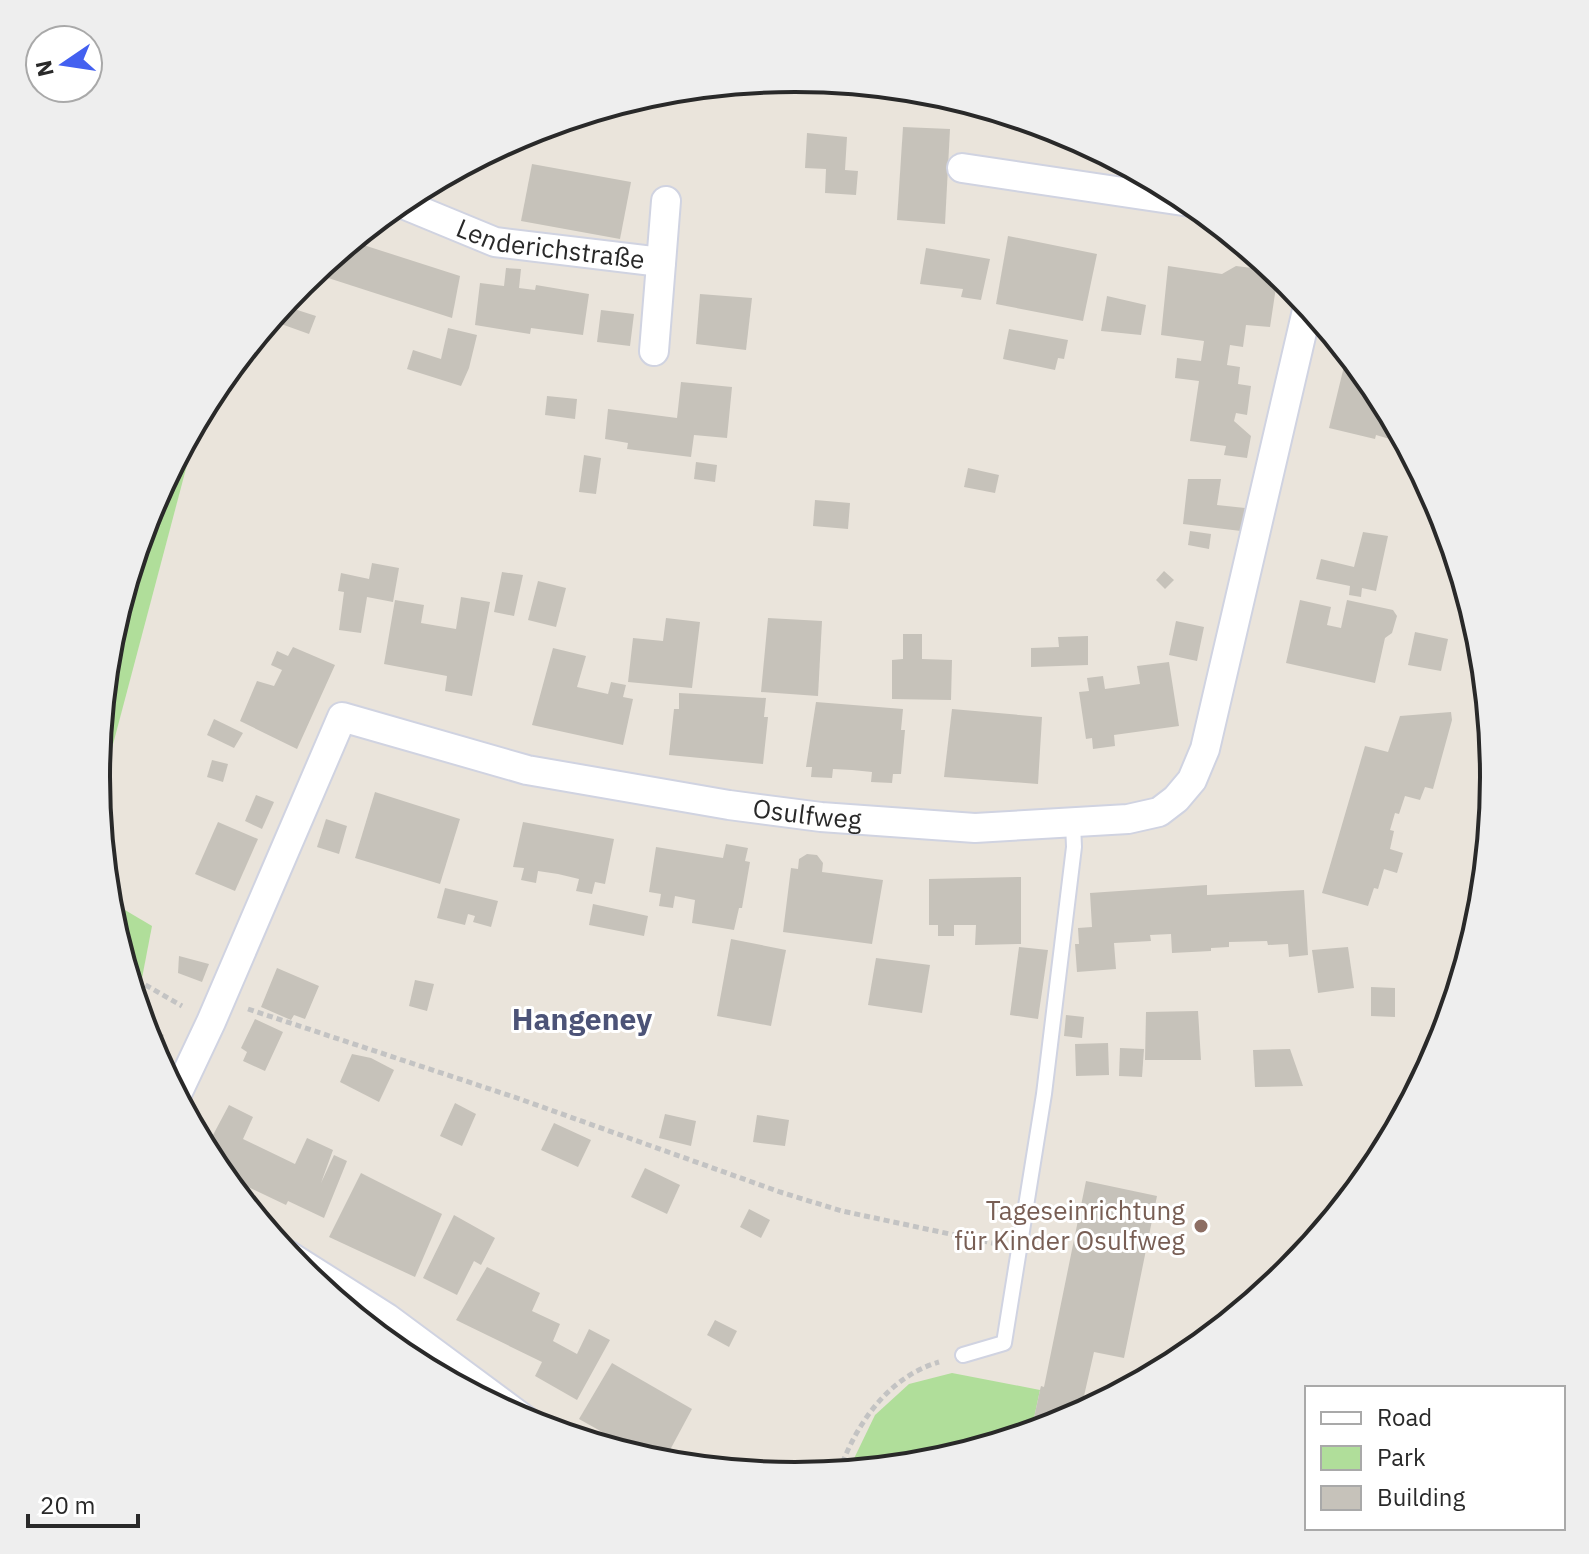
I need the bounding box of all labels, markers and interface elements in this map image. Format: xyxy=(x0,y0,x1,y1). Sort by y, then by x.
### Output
north arrow xyxy=(24,24,104,104)
text: N xyxy=(28,58,60,80)
street label: Lenderichstraße xyxy=(452,210,647,276)
street label: Osulfweg xyxy=(751,790,863,836)
district label: Hangeney xyxy=(512,999,652,1038)
place label: Tageseinrichtung für Kinder Osulfweg xyxy=(954,1193,1185,1257)
marker: Tageseinrichtung für Kinder Osulfweg xyxy=(1192,1217,1210,1235)
legend xyxy=(1305,1386,1565,1530)
text: Road xyxy=(1377,1401,1432,1433)
text: Park xyxy=(1377,1441,1426,1473)
scale bar xyxy=(28,1478,138,1528)
text: Building xyxy=(1377,1481,1465,1513)
text: 20 m xyxy=(40,1489,95,1521)

